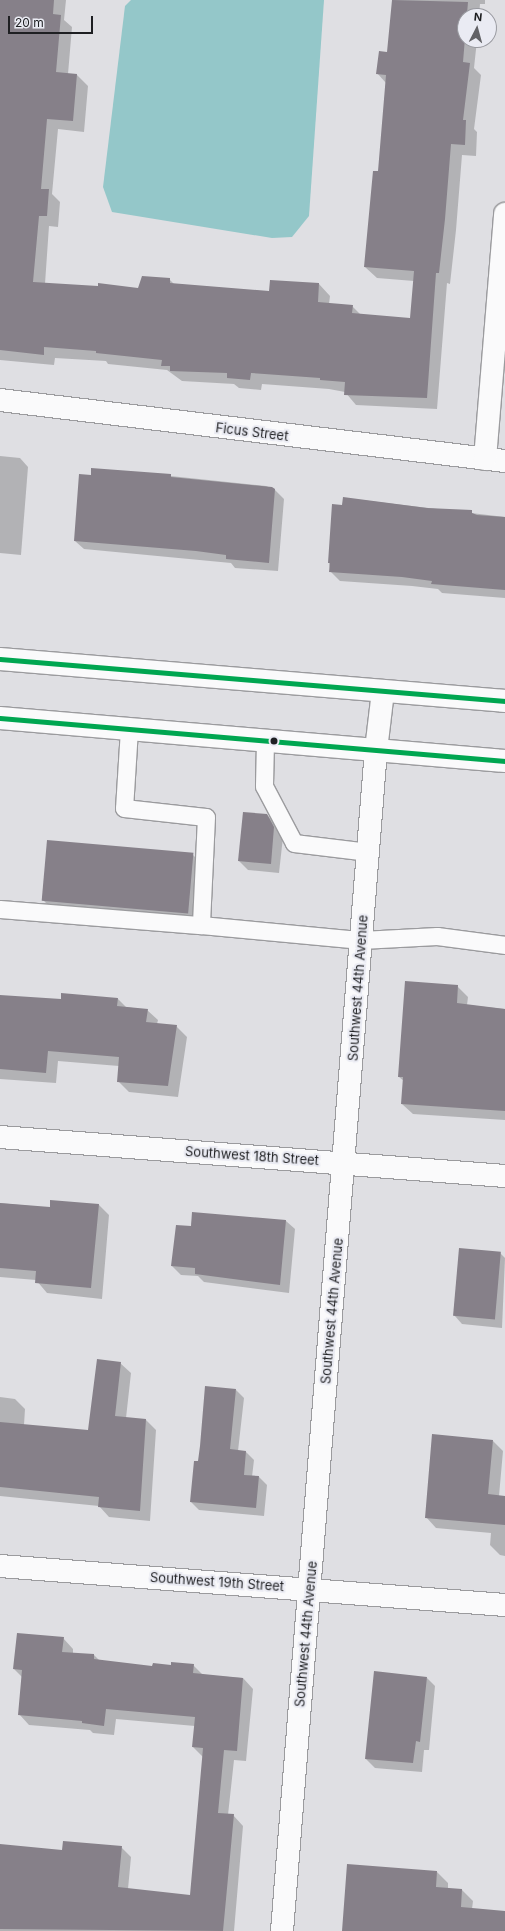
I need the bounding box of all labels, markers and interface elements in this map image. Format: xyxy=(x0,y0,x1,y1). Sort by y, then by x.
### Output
scale bar xyxy=(10,8,95,34)
north arrow xyxy=(457,8,497,48)
text: N xyxy=(473,10,483,24)
text: 20 m xyxy=(15,15,44,30)
street label: Ficus Street xyxy=(215,420,289,444)
unlabelled marker xyxy=(269,736,279,746)
street label: Southwest 44th Avenue xyxy=(345,914,371,1062)
street label: Southwest 18th Street xyxy=(185,1144,319,1168)
street label: Southwest 44th Avenue xyxy=(318,1237,346,1385)
street label: Southwest 44th Avenue xyxy=(292,1560,320,1708)
street label: Southwest 19th Street xyxy=(149,1570,285,1594)

